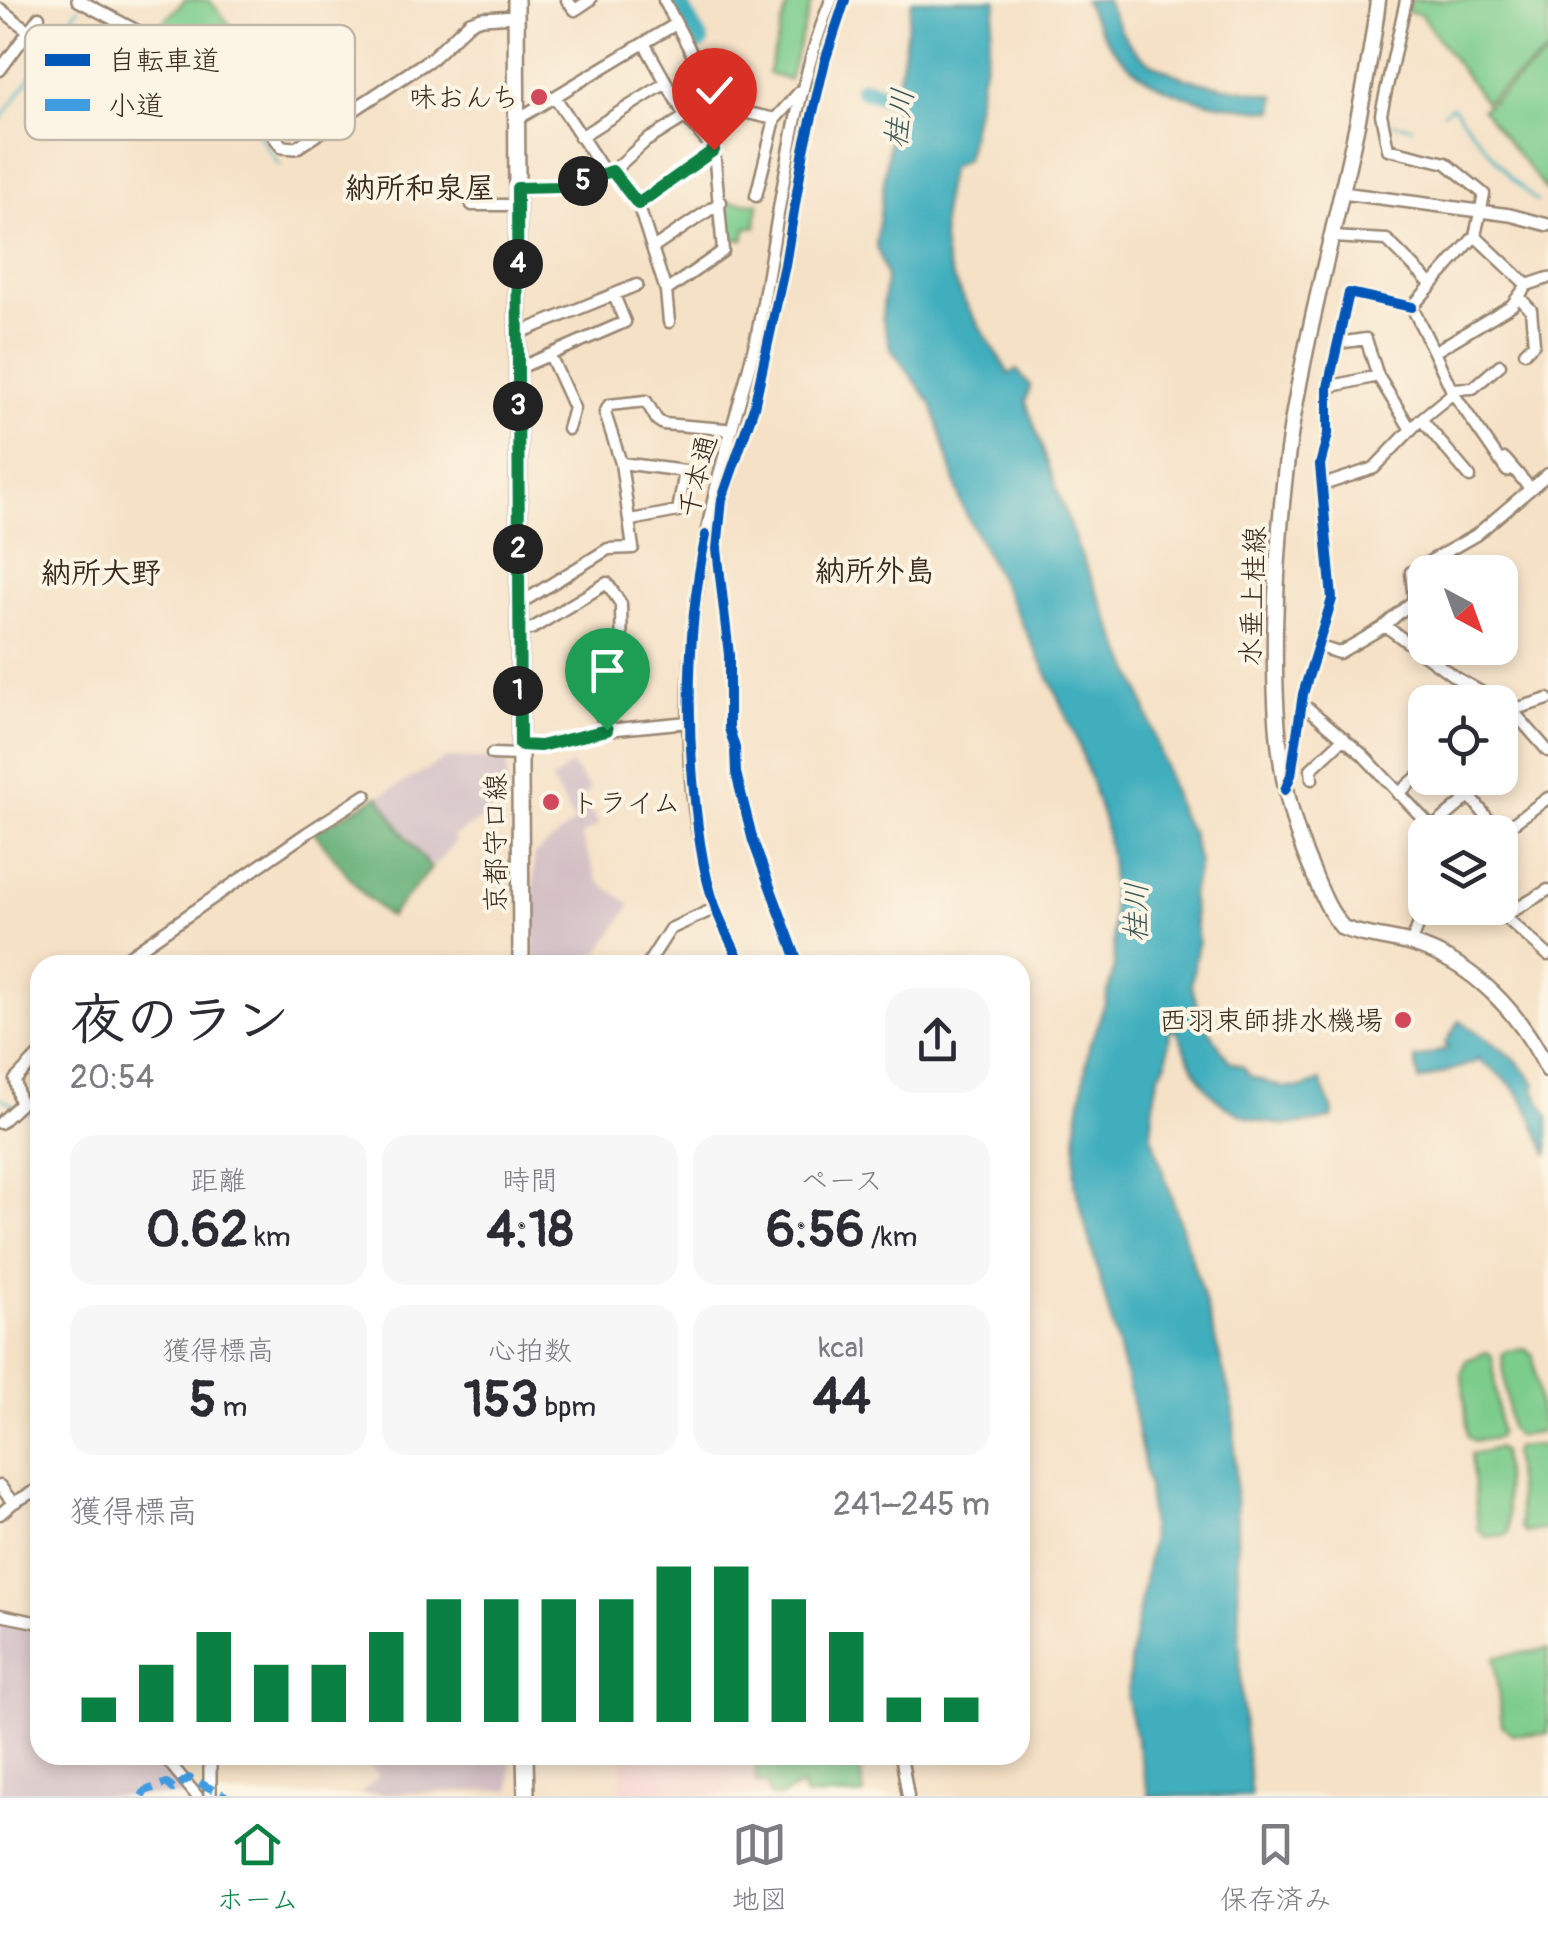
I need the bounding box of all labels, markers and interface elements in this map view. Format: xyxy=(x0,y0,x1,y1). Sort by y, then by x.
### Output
legend xyxy=(25,25,355,140)
text: 自転車道 xyxy=(108,44,220,79)
pin xyxy=(672,48,757,151)
icon: check xyxy=(687,63,742,118)
place label: 味おんち xyxy=(409,81,519,116)
marker: 味おんち xyxy=(528,86,550,108)
water label: 桂川 xyxy=(877,86,922,150)
text: 小道 xyxy=(108,89,164,124)
pin: 5 xyxy=(558,156,608,206)
text: 5 xyxy=(575,163,591,198)
district label: 納所和泉屋 xyxy=(345,170,495,207)
pin: 4 xyxy=(493,239,543,289)
text: 4 xyxy=(510,246,526,281)
pin: 3 xyxy=(493,381,543,431)
text: 3 xyxy=(510,388,526,423)
street label: 千本通 xyxy=(671,431,726,521)
pin: 2 xyxy=(493,524,543,574)
street label: 水垂上桂線 xyxy=(1234,525,1273,667)
text: 2 xyxy=(510,531,526,566)
district label: 納所外島 xyxy=(815,553,935,590)
district label: 納所大野 xyxy=(41,555,161,592)
north arrow xyxy=(1408,555,1518,665)
map controls xyxy=(1408,555,1518,925)
pin xyxy=(565,628,650,731)
icon: arrive xyxy=(580,643,635,698)
pin: 1 xyxy=(493,666,543,716)
text: 1 xyxy=(513,673,523,708)
button: locate xyxy=(1408,685,1518,795)
street label: 京都守口線 xyxy=(479,773,514,913)
place label: トライム xyxy=(571,786,681,821)
marker: トライム xyxy=(540,791,562,813)
button: layers xyxy=(1408,815,1518,925)
water label: 桂川 xyxy=(1117,882,1156,942)
text: 夜のラン xyxy=(70,986,290,1055)
button: share xyxy=(885,988,990,1093)
place label: 西羽束師排水機場 xyxy=(1159,1004,1383,1039)
marker: 西羽束師排水機場 xyxy=(1392,1009,1414,1031)
text: 20:54 xyxy=(70,1058,154,1098)
text: 距離 xyxy=(190,1164,246,1199)
text: 時間 xyxy=(502,1164,558,1199)
text: ペース xyxy=(800,1164,883,1199)
text: 0.62 xyxy=(146,1199,248,1262)
text: 4:18 xyxy=(486,1199,574,1262)
text: 6:56 xyxy=(766,1199,865,1262)
text: km xyxy=(248,1220,291,1255)
text: /km xyxy=(865,1220,917,1255)
text: kcal xyxy=(819,1331,864,1366)
text: 獲得標高 xyxy=(162,1334,274,1369)
text: 心拍数 xyxy=(488,1334,572,1369)
text: 44 xyxy=(813,1366,871,1429)
text: 5 xyxy=(189,1369,216,1432)
text: 153 xyxy=(464,1369,538,1432)
text: m xyxy=(216,1390,247,1425)
text: bpm xyxy=(538,1390,596,1425)
text: 241–245 m xyxy=(833,1485,990,1525)
text: 獲得標高 xyxy=(70,1492,198,1532)
tab: ホーム xyxy=(216,1817,299,1918)
tab: 地図 xyxy=(731,1817,787,1918)
tab: 保存済み xyxy=(1220,1817,1332,1918)

